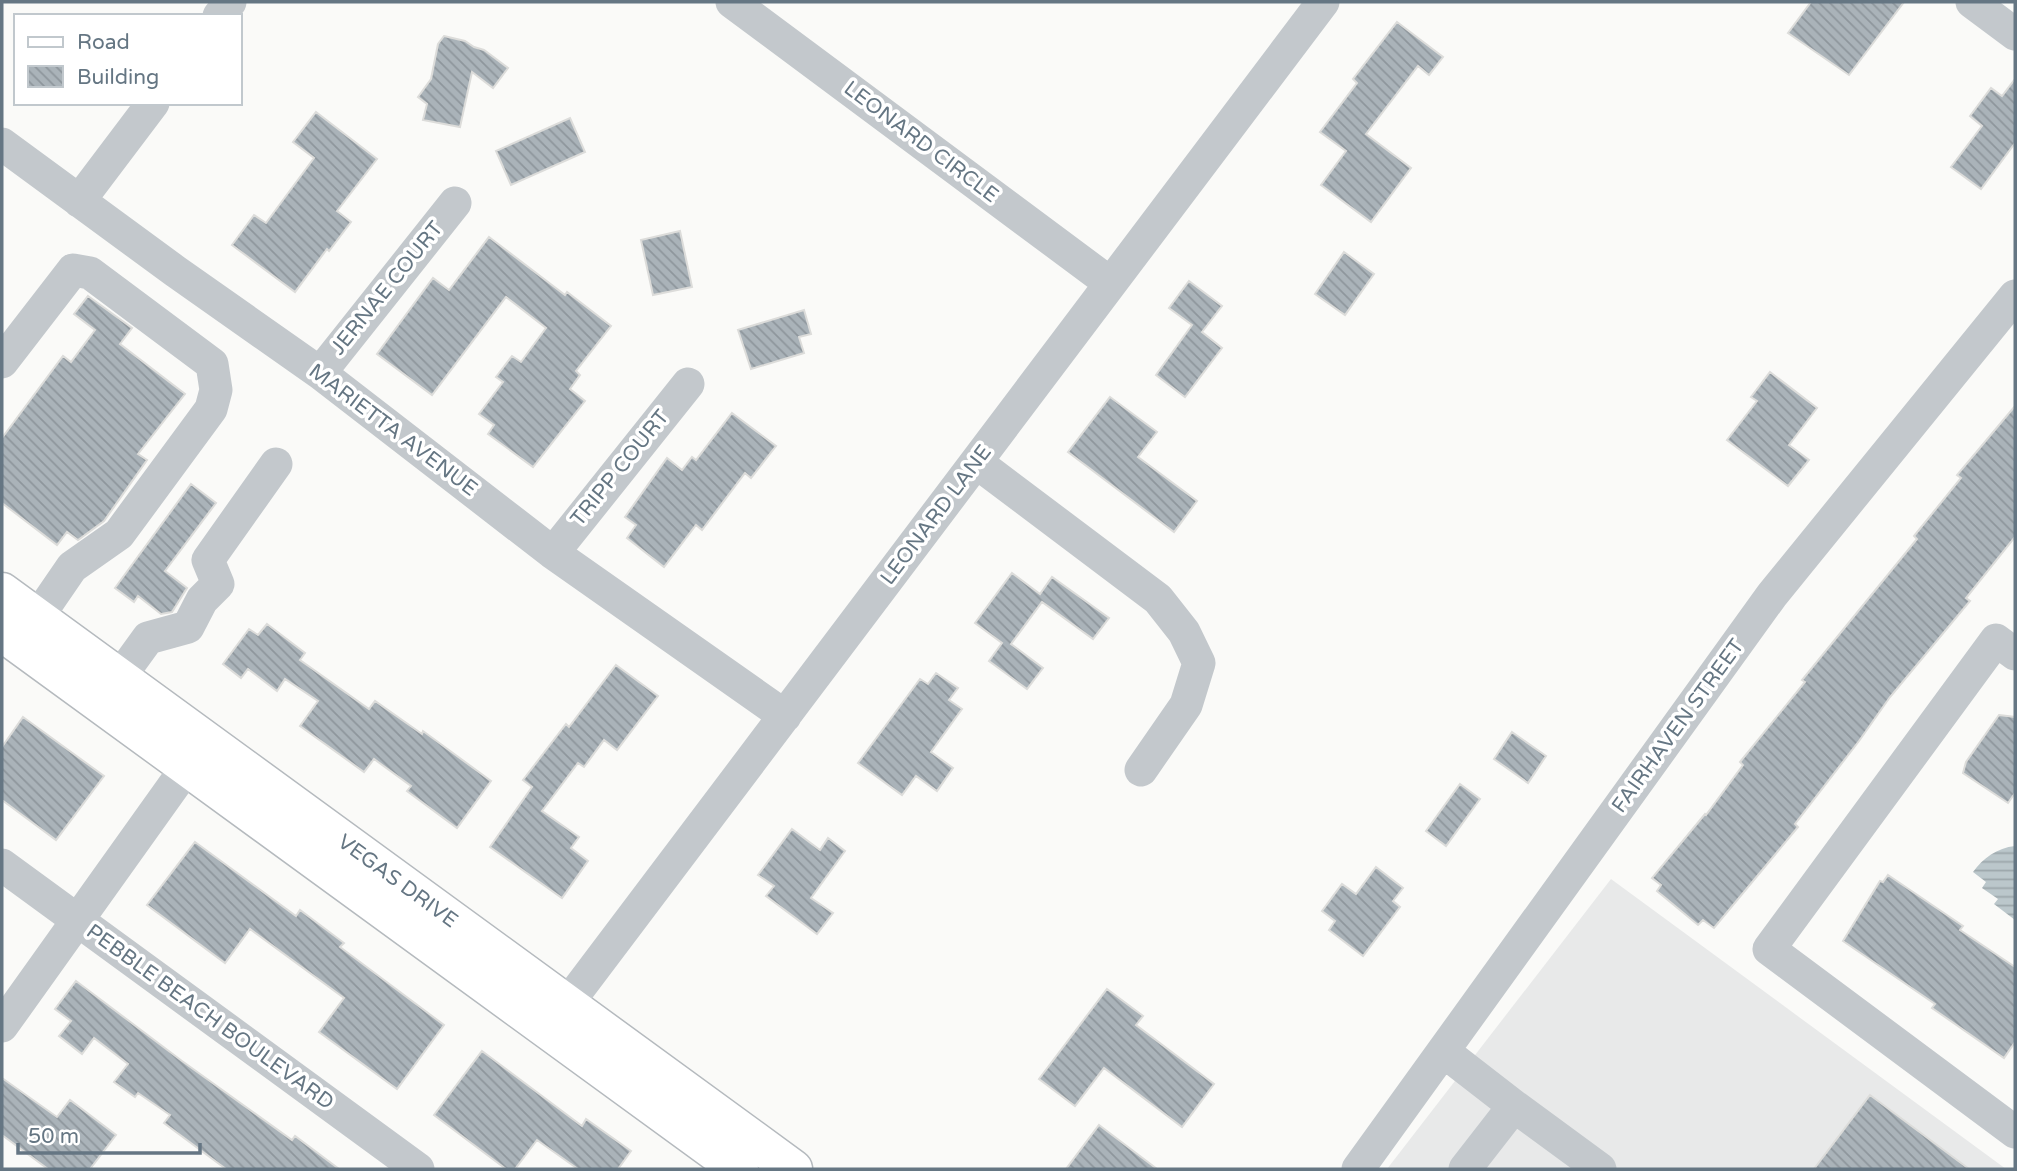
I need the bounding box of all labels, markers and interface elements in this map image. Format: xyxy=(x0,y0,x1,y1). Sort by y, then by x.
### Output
legend xyxy=(14,14,242,105)
text: Road xyxy=(77,30,130,55)
text: Building xyxy=(77,65,159,90)
street label: LEONARD CIRCLE xyxy=(839,76,1003,208)
street label: JERNAE COURT xyxy=(326,216,449,360)
street label: MARIETTA AVENUE xyxy=(304,358,482,502)
street label: TRIPP COURT xyxy=(566,405,675,531)
street label: LEONARD LANE xyxy=(875,440,997,590)
street label: FAIRHAVEN STREET xyxy=(1607,634,1750,818)
street label: VEGAS DRIVE xyxy=(333,829,463,933)
street label: PEBBLE BEACH BOULEVARD xyxy=(81,919,339,1115)
scale bar xyxy=(18,1112,200,1156)
text: 50 m xyxy=(28,1124,79,1149)

